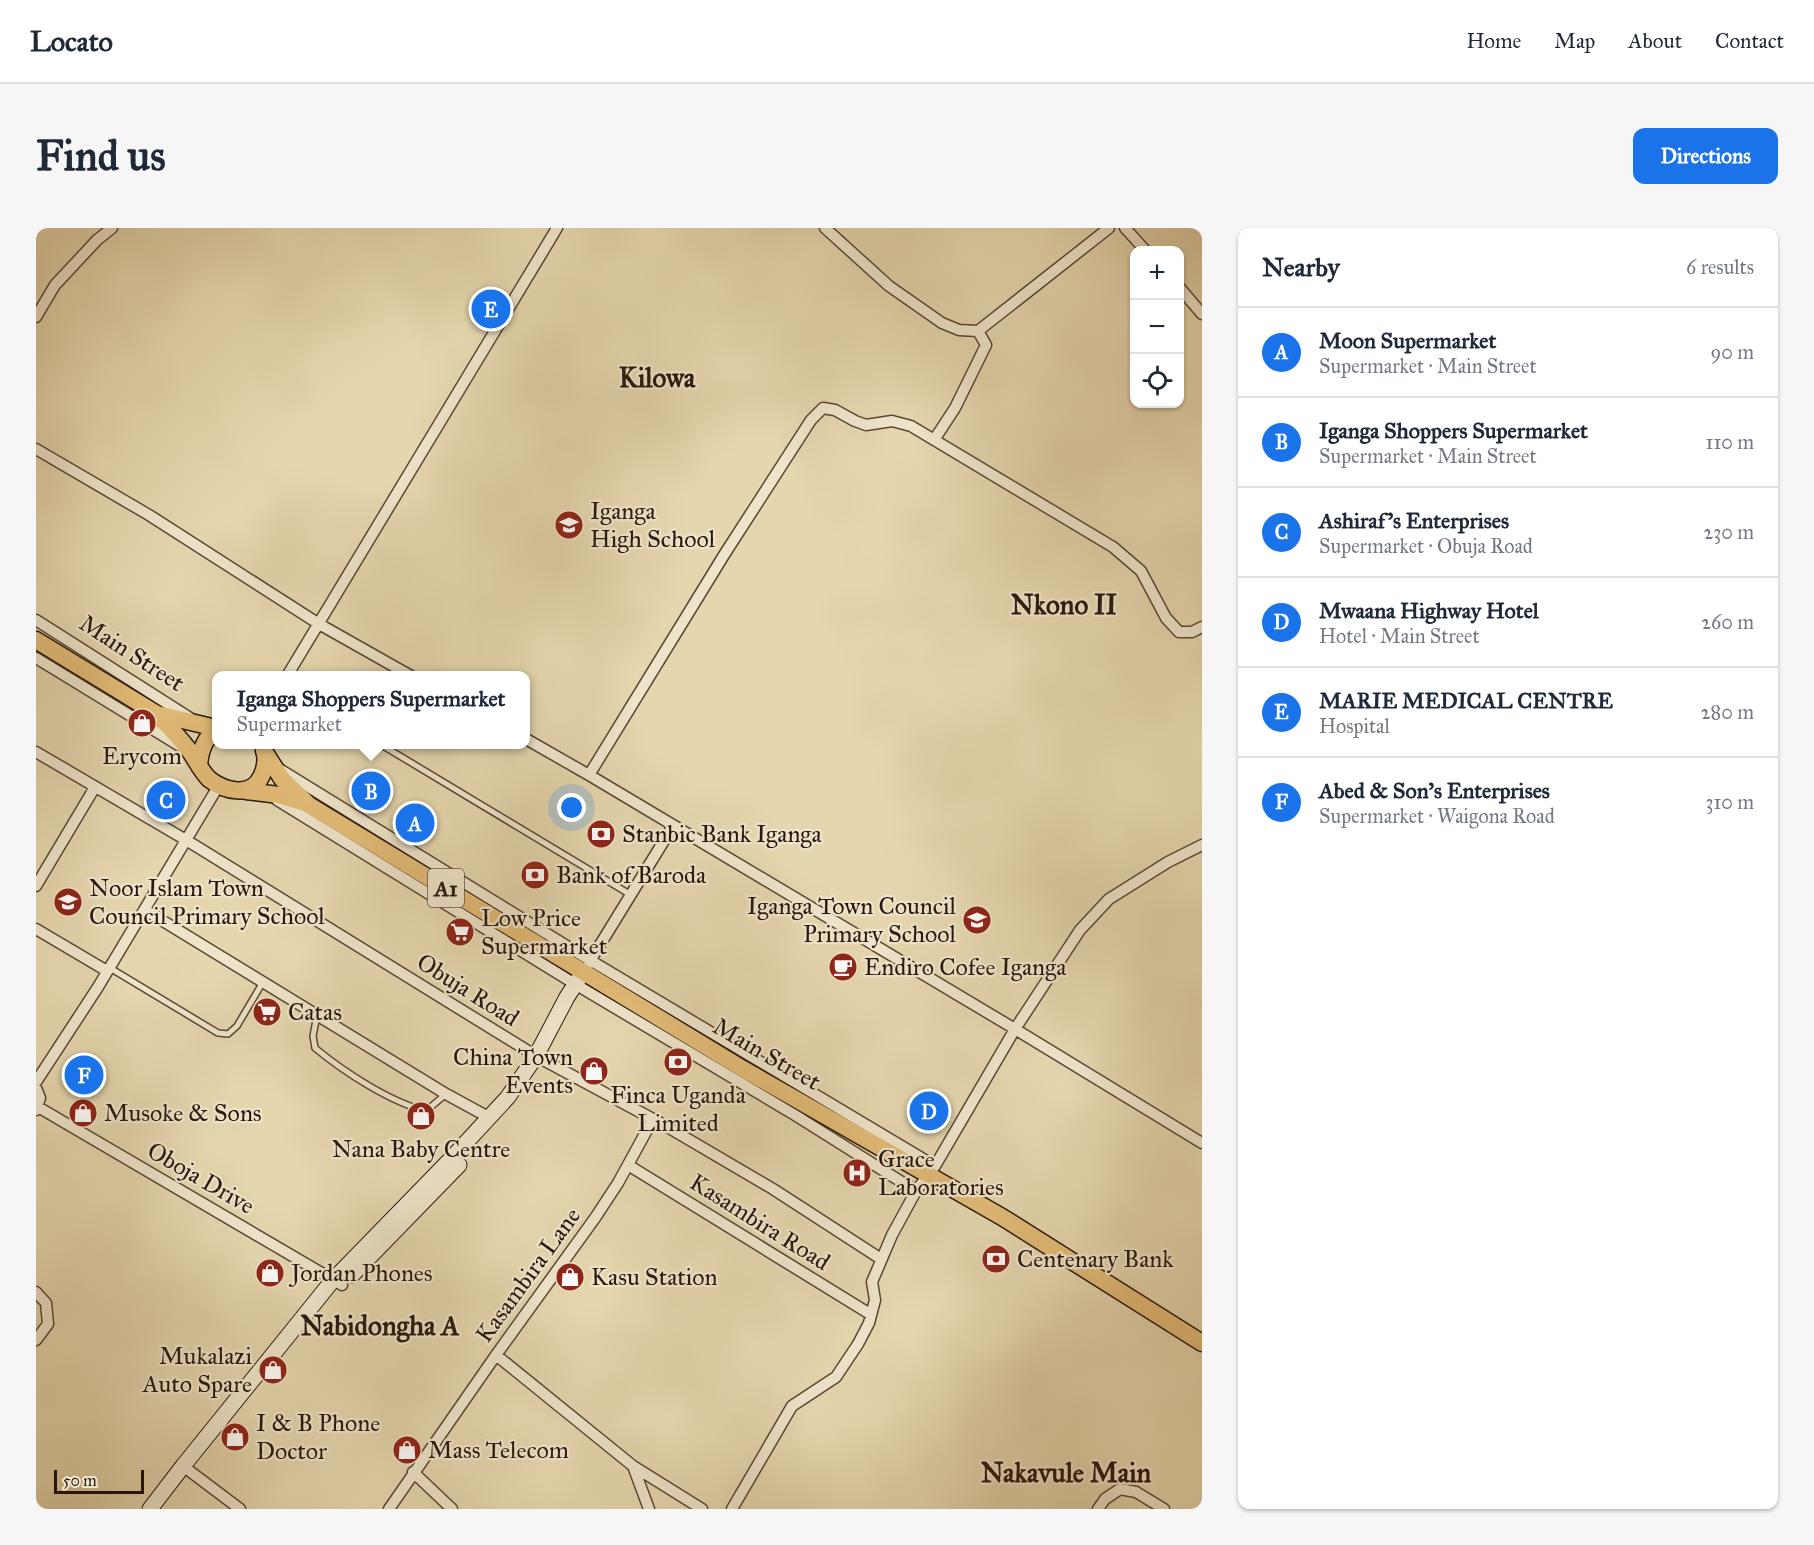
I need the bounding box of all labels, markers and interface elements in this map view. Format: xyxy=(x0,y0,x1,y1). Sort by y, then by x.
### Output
text: Locato xyxy=(30,24,113,59)
text: Home xyxy=(1466,28,1521,54)
text: Map xyxy=(1554,28,1595,54)
text: About xyxy=(1628,28,1682,54)
text: Contact xyxy=(1715,28,1784,54)
button: Directions xyxy=(1633,128,1778,184)
text: Find us xyxy=(36,130,166,182)
map controls xyxy=(1130,246,1184,408)
button: + xyxy=(1130,246,1184,300)
text: Nearby xyxy=(1262,251,1340,283)
text: 6 results xyxy=(1686,255,1754,279)
pin: E xyxy=(472,286,510,332)
button: − xyxy=(1130,300,1184,354)
text: Moon Supermarket xyxy=(1319,327,1496,354)
text: A xyxy=(1275,340,1288,364)
text: 90 m xyxy=(1711,340,1754,364)
button: locate xyxy=(1130,354,1184,408)
text: Supermarket · Main Street xyxy=(1319,354,1536,378)
district label: Kilowa xyxy=(619,361,696,394)
text: Iganga Shoppers Supermarket xyxy=(1319,417,1588,444)
text: B xyxy=(1275,430,1288,454)
text: 110 m xyxy=(1706,430,1754,454)
text: Supermarket · Main Street xyxy=(1319,444,1536,468)
place label: Iganga High School xyxy=(590,496,716,554)
text: Ashiraf's Enterprises xyxy=(1319,507,1509,534)
school or university icon: Iganga High School xyxy=(553,509,585,541)
text: C xyxy=(1275,520,1288,544)
text: 230 m xyxy=(1703,520,1754,544)
text: Supermarket · Obuja Road xyxy=(1319,534,1533,558)
district label: Nkono II xyxy=(1011,588,1118,621)
text: Mwaana Highway Hotel xyxy=(1319,597,1539,624)
street label: Main Street xyxy=(74,608,191,698)
text: D xyxy=(1274,610,1289,634)
text: 260 m xyxy=(1701,610,1754,634)
text: Hotel · Main Street xyxy=(1319,624,1479,648)
popup xyxy=(212,671,530,749)
text: Iganga Shoppers Supermarket xyxy=(237,685,505,712)
text: MARIE MEDICAL CENTRE xyxy=(1319,687,1613,714)
text: E xyxy=(1274,700,1289,724)
text: 280 m xyxy=(1701,700,1754,724)
shop icon: Erycom xyxy=(126,707,158,739)
text: Supermarket xyxy=(237,712,342,736)
text: Hospital xyxy=(1319,714,1390,738)
place label: Erycom xyxy=(102,741,182,771)
pin: B xyxy=(352,768,390,814)
text: Abed & Son's Enterprises xyxy=(1319,777,1550,804)
pin: C xyxy=(146,778,186,822)
text: F xyxy=(1275,790,1288,814)
text: 310 m xyxy=(1705,790,1754,814)
your location xyxy=(557,793,586,822)
pin: A xyxy=(396,800,434,846)
text: Supermarket · Waigona Road xyxy=(1319,804,1555,828)
bank icon: Stanbic Bank Iganga xyxy=(585,818,617,850)
place label: Stanbic Bank Iganga xyxy=(622,819,823,849)
bank icon: Bank of Baroda xyxy=(519,859,551,891)
place label: Bank of Baroda xyxy=(556,860,707,890)
road number: A1 xyxy=(428,869,464,907)
place label: Noor Islam Town Council Primary School xyxy=(89,873,325,931)
school or university icon: Noor Islam Town Council Primary School xyxy=(52,886,84,918)
place label: Iganga Town Council Primary School xyxy=(747,891,957,949)
place label: Low Price Supermarket xyxy=(481,903,608,961)
school or university icon: Iganga Town Council Primary School xyxy=(961,904,993,936)
supermarket icon: Low Price Supermarket xyxy=(444,916,476,948)
street label: Obuja Road xyxy=(411,947,525,1033)
cafe icon: Endiro Cofee Iganga xyxy=(827,951,859,983)
place label: Endiro Cofee Iganga xyxy=(864,952,1067,982)
supermarket icon: Catas xyxy=(251,996,283,1028)
place label: Catas xyxy=(288,997,342,1027)
street label: Main Street xyxy=(708,1011,827,1097)
place label: China Town Events xyxy=(453,1042,573,1100)
bank icon: Finca Uganda Limited xyxy=(662,1046,694,1078)
pin: F xyxy=(64,1052,104,1098)
shop icon: China Town Events xyxy=(578,1055,610,1087)
place label: Finca Uganda Limited xyxy=(610,1080,747,1138)
pin: D xyxy=(910,1088,948,1134)
shop icon: Musoke & Sons xyxy=(67,1097,99,1129)
place label: Musoke & Sons xyxy=(104,1098,262,1128)
shop icon: Nana Baby Centre xyxy=(405,1100,437,1132)
place label: Nana Baby Centre xyxy=(332,1134,510,1164)
street label: Oboja Drive xyxy=(142,1135,260,1221)
place label: Grace Laboratories xyxy=(878,1144,1004,1202)
hospital icon: Grace Laboratories xyxy=(841,1157,873,1189)
street label: Kasambira Road xyxy=(684,1167,836,1277)
street label: Kasambira Lane xyxy=(469,1202,587,1348)
bank icon: Centenary Bank xyxy=(980,1243,1012,1275)
place label: Centenary Bank xyxy=(1017,1244,1174,1274)
shop icon: Jordan Phones xyxy=(254,1257,286,1289)
place label: Jordan Phones xyxy=(288,1258,433,1288)
shop icon: Kasu Station xyxy=(554,1261,586,1293)
place label: Kasu Station xyxy=(591,1262,718,1292)
district label: Nabidongha A xyxy=(301,1309,460,1343)
place label: Mukalazi Auto Spare xyxy=(142,1341,252,1399)
shop icon: Mukalazi Auto Spare xyxy=(257,1354,289,1386)
place label: I & B Phone Doctor xyxy=(256,1408,380,1466)
shop icon: I & B Phone Doctor xyxy=(219,1421,251,1453)
shop icon: Mass Telecom xyxy=(391,1434,423,1466)
place label: Mass Telecom xyxy=(428,1435,569,1465)
district label: Nakavule Main xyxy=(981,1456,1152,1489)
scale bar xyxy=(54,1467,144,1494)
text: 50 m xyxy=(63,1471,97,1490)

